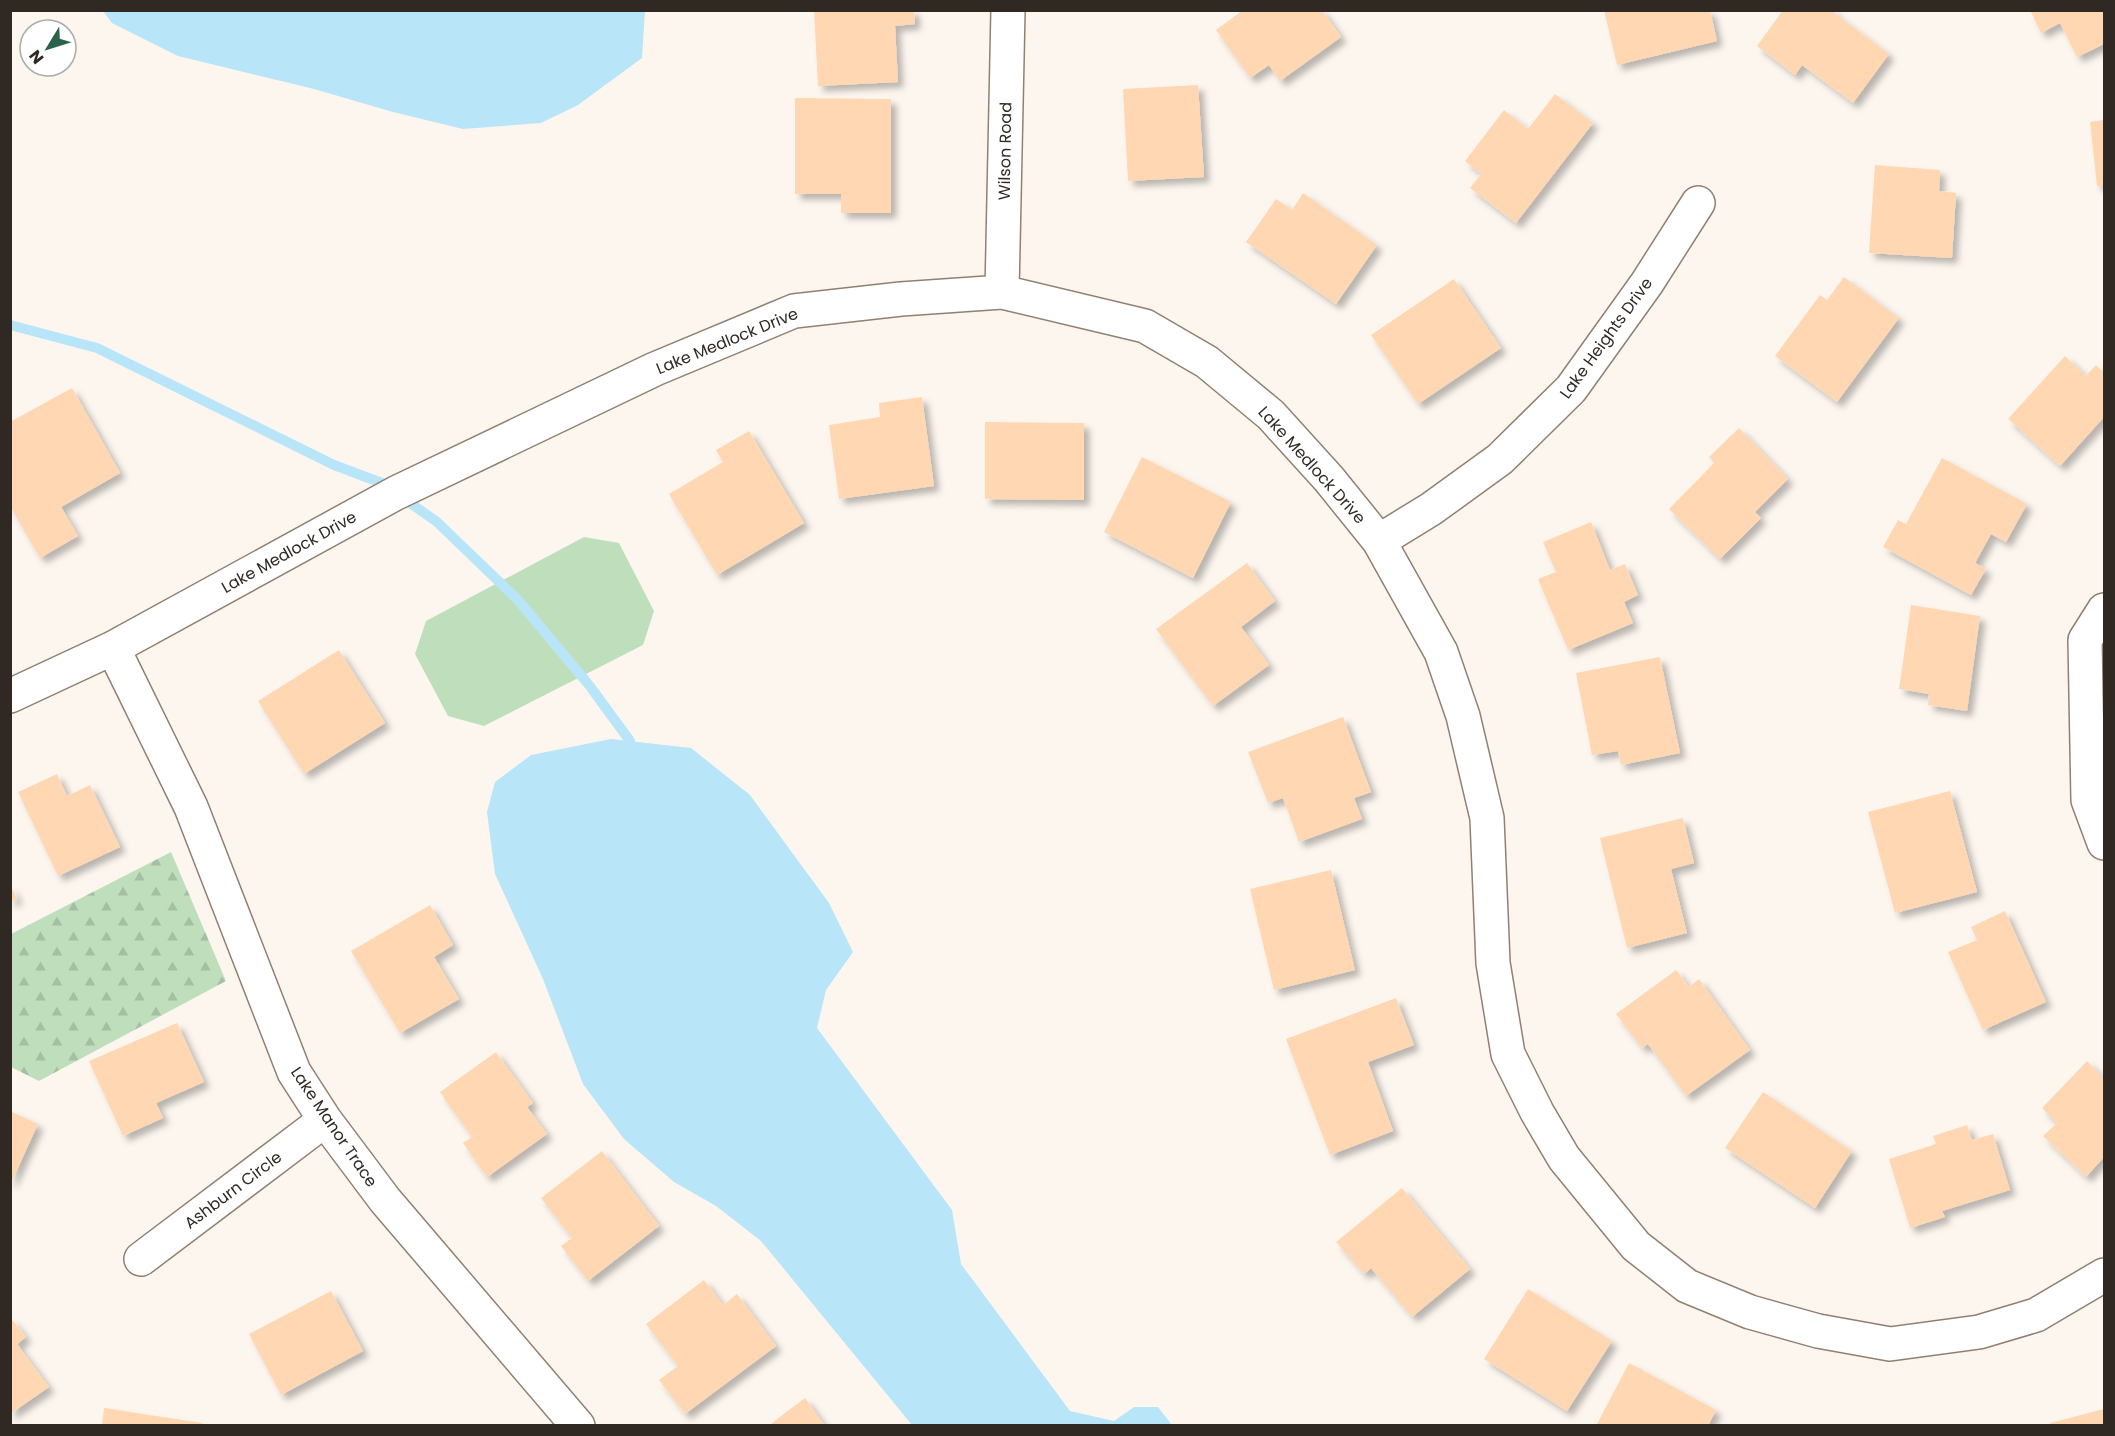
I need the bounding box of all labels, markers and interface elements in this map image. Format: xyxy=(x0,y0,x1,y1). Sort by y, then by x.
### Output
north arrow xyxy=(18,18,78,78)
text: N xyxy=(24,45,49,69)
street label: Wilson Road xyxy=(993,102,1017,200)
street label: Lake Heights Drive xyxy=(1554,273,1658,403)
street label: Lake Medlock Drive xyxy=(653,302,801,380)
street label: Lake Medlock Drive xyxy=(1253,401,1371,529)
street label: Lake Medlock Drive xyxy=(217,505,361,599)
street label: Lake Manor Trace xyxy=(285,1062,383,1192)
street label: Ashburn Circle xyxy=(179,1146,287,1234)

